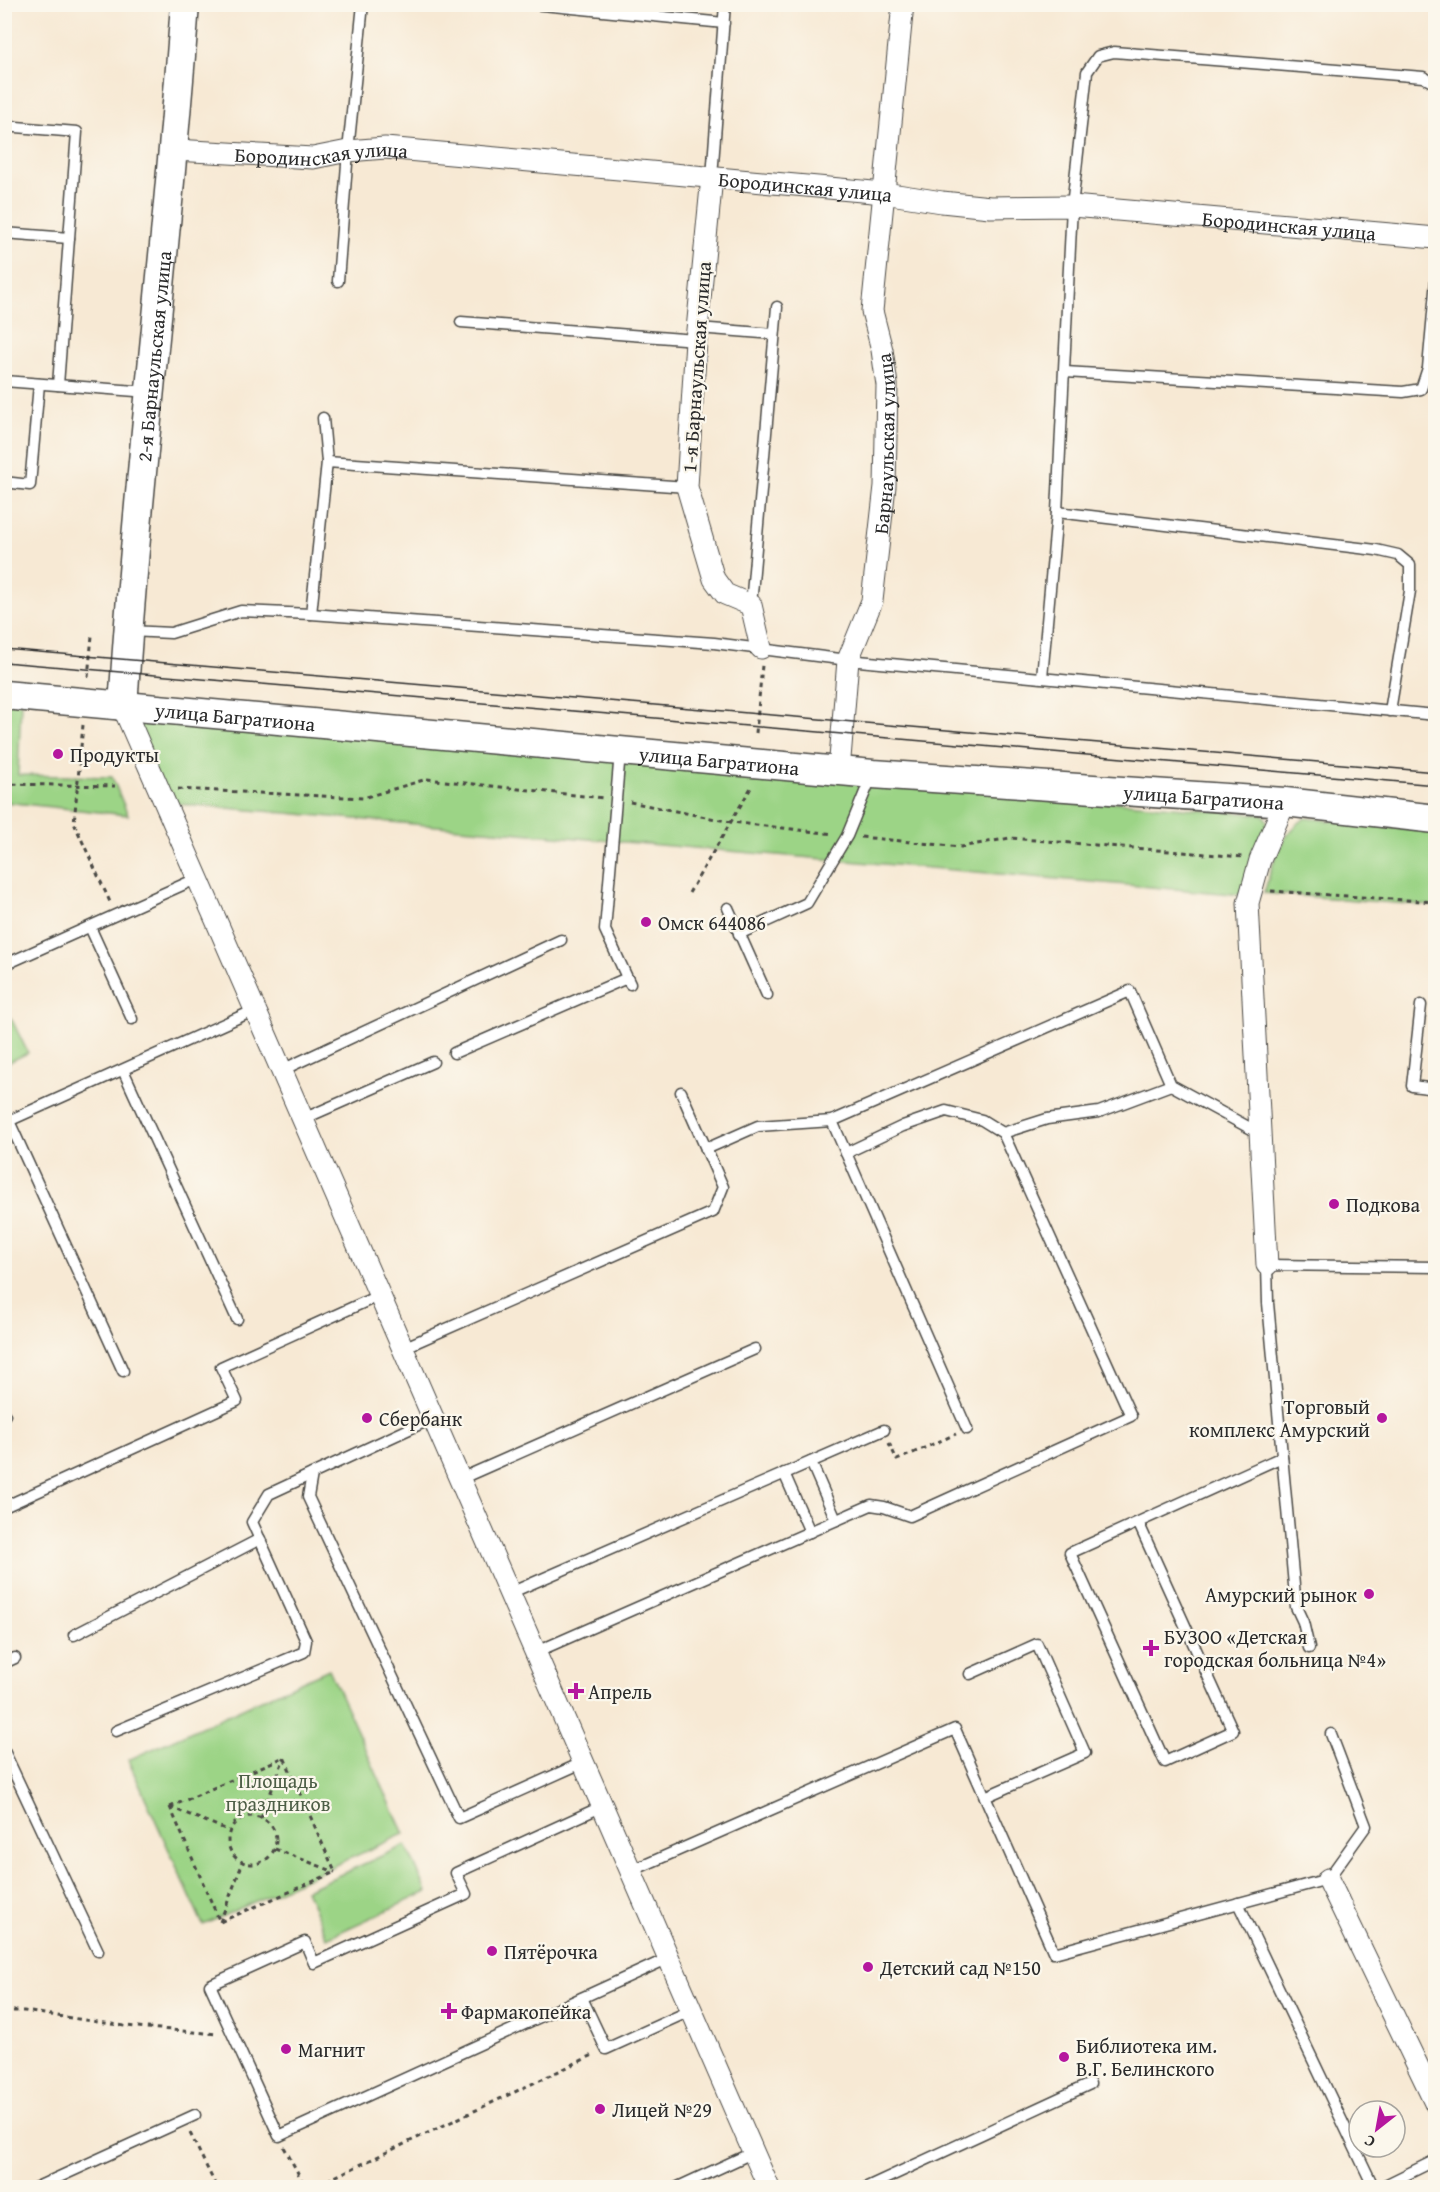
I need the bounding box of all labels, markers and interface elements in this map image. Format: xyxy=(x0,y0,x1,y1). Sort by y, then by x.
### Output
street label: Бородинская улица xyxy=(234,133,410,173)
street label: Бородинская улица xyxy=(717,164,895,209)
street label: Бородинская улица xyxy=(1201,203,1378,247)
street label: 2-я Барнаульская улица xyxy=(129,249,178,463)
street label: 1-я Барнаульская улица xyxy=(674,260,718,474)
street label: Барнаульская улица xyxy=(865,351,902,536)
street label: улица Багратиона xyxy=(153,694,317,738)
street label: улица Багратиона xyxy=(637,738,801,782)
place label: Продукты xyxy=(70,740,159,769)
marker: Продукты xyxy=(51,747,65,761)
street label: улица Багратиона xyxy=(1121,776,1285,816)
place label: Омск 644086 xyxy=(658,908,766,937)
marker: Омск 644086 xyxy=(639,915,653,929)
place label: Подкова xyxy=(1346,1190,1420,1219)
marker: Подкова xyxy=(1327,1197,1341,1211)
place label: Торговый комплекс Амурский xyxy=(1189,1392,1370,1444)
place label: Сбербанк xyxy=(379,1404,463,1433)
marker: Сбербанк xyxy=(360,1411,374,1425)
marker: Торговый комплекс Амурский xyxy=(1375,1411,1389,1425)
place label: Амурский рынок xyxy=(1205,1580,1358,1609)
marker: Амурский рынок xyxy=(1362,1587,1376,1601)
place label: БУЗОО «Детская городская больница №4» xyxy=(1164,1622,1386,1674)
marker: БУЗОО «Детская городская больница №4» xyxy=(1142,1639,1160,1657)
place label: Апрель xyxy=(588,1677,652,1706)
marker: Апрель xyxy=(569,1684,583,1698)
park label: Площадь праздников xyxy=(225,1766,331,1818)
place label: Пятёрочка xyxy=(504,1937,598,1966)
marker: Пятёрочка xyxy=(485,1944,499,1958)
place label: Детский сад №150 xyxy=(879,1953,1041,1982)
marker: Детский сад №150 xyxy=(861,1960,875,1974)
place label: Фармакопейка xyxy=(461,1997,592,2026)
marker: Фармакопейка xyxy=(442,2004,456,2018)
place label: Библиотека им. В.Г. Белинского xyxy=(1076,2031,1217,2083)
place label: Магнит xyxy=(298,2035,365,2064)
marker: Магнит xyxy=(279,2042,293,2056)
marker: Библиотека им. В.Г. Белинского xyxy=(1057,2050,1071,2064)
place label: Лицей №29 xyxy=(612,2095,712,2124)
north arrow xyxy=(1347,2099,1407,2159)
marker: Лицей №29 xyxy=(593,2102,607,2116)
text: С xyxy=(1359,2129,1379,2154)

